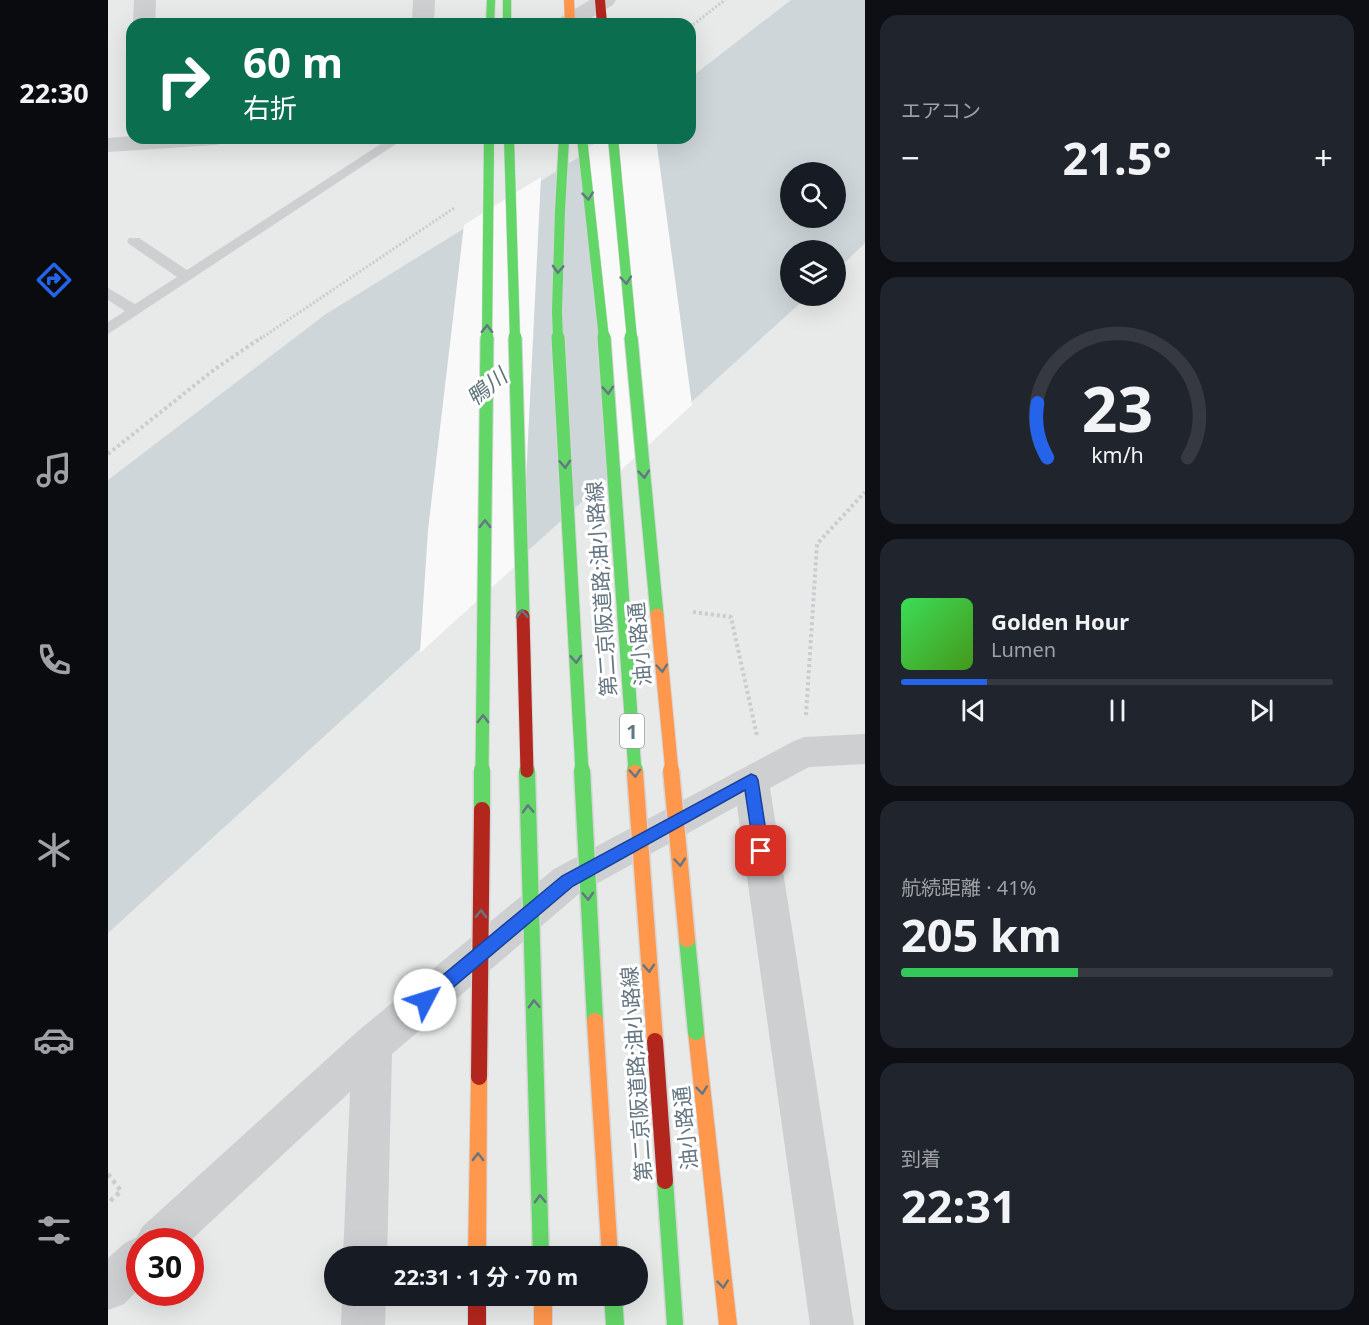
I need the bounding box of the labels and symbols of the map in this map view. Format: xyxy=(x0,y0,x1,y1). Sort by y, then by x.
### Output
one-way arrow xyxy=(581,192,594,201)
one-way arrow xyxy=(552,265,564,274)
one-way arrow xyxy=(619,275,632,284)
one-way arrow xyxy=(481,324,493,333)
water label: 鴨川 xyxy=(459,359,514,412)
one-way arrow xyxy=(601,386,614,395)
one-way arrow xyxy=(559,460,572,469)
one-way arrow xyxy=(637,469,650,479)
street label: 第二京阪道路;油小路線 xyxy=(580,480,622,698)
one-way arrow xyxy=(479,519,491,528)
street label: 油小路通 xyxy=(621,601,657,687)
one-way arrow xyxy=(516,609,528,618)
one-way arrow xyxy=(569,654,582,663)
one-way arrow xyxy=(655,664,668,673)
one-way arrow xyxy=(477,714,489,723)
road number: 1 xyxy=(620,714,644,748)
one-way arrow xyxy=(629,769,642,778)
one-way arrow xyxy=(522,804,534,813)
pin xyxy=(735,825,786,876)
one-way arrow xyxy=(673,858,686,867)
one-way arrow xyxy=(582,891,595,900)
one-way arrow xyxy=(474,909,487,918)
one-way arrow xyxy=(643,963,656,972)
street label: 第二京阪道路;油小路線 xyxy=(615,965,657,1183)
position arrow xyxy=(393,968,457,1032)
one-way arrow xyxy=(528,999,540,1008)
street label: 油小路通 xyxy=(667,1085,703,1171)
one-way arrow xyxy=(696,1086,708,1095)
one-way arrow xyxy=(472,1152,484,1161)
one-way arrow xyxy=(533,1194,546,1203)
speed limit sign: 30 xyxy=(126,1228,204,1306)
one-way arrow xyxy=(717,1280,729,1289)

